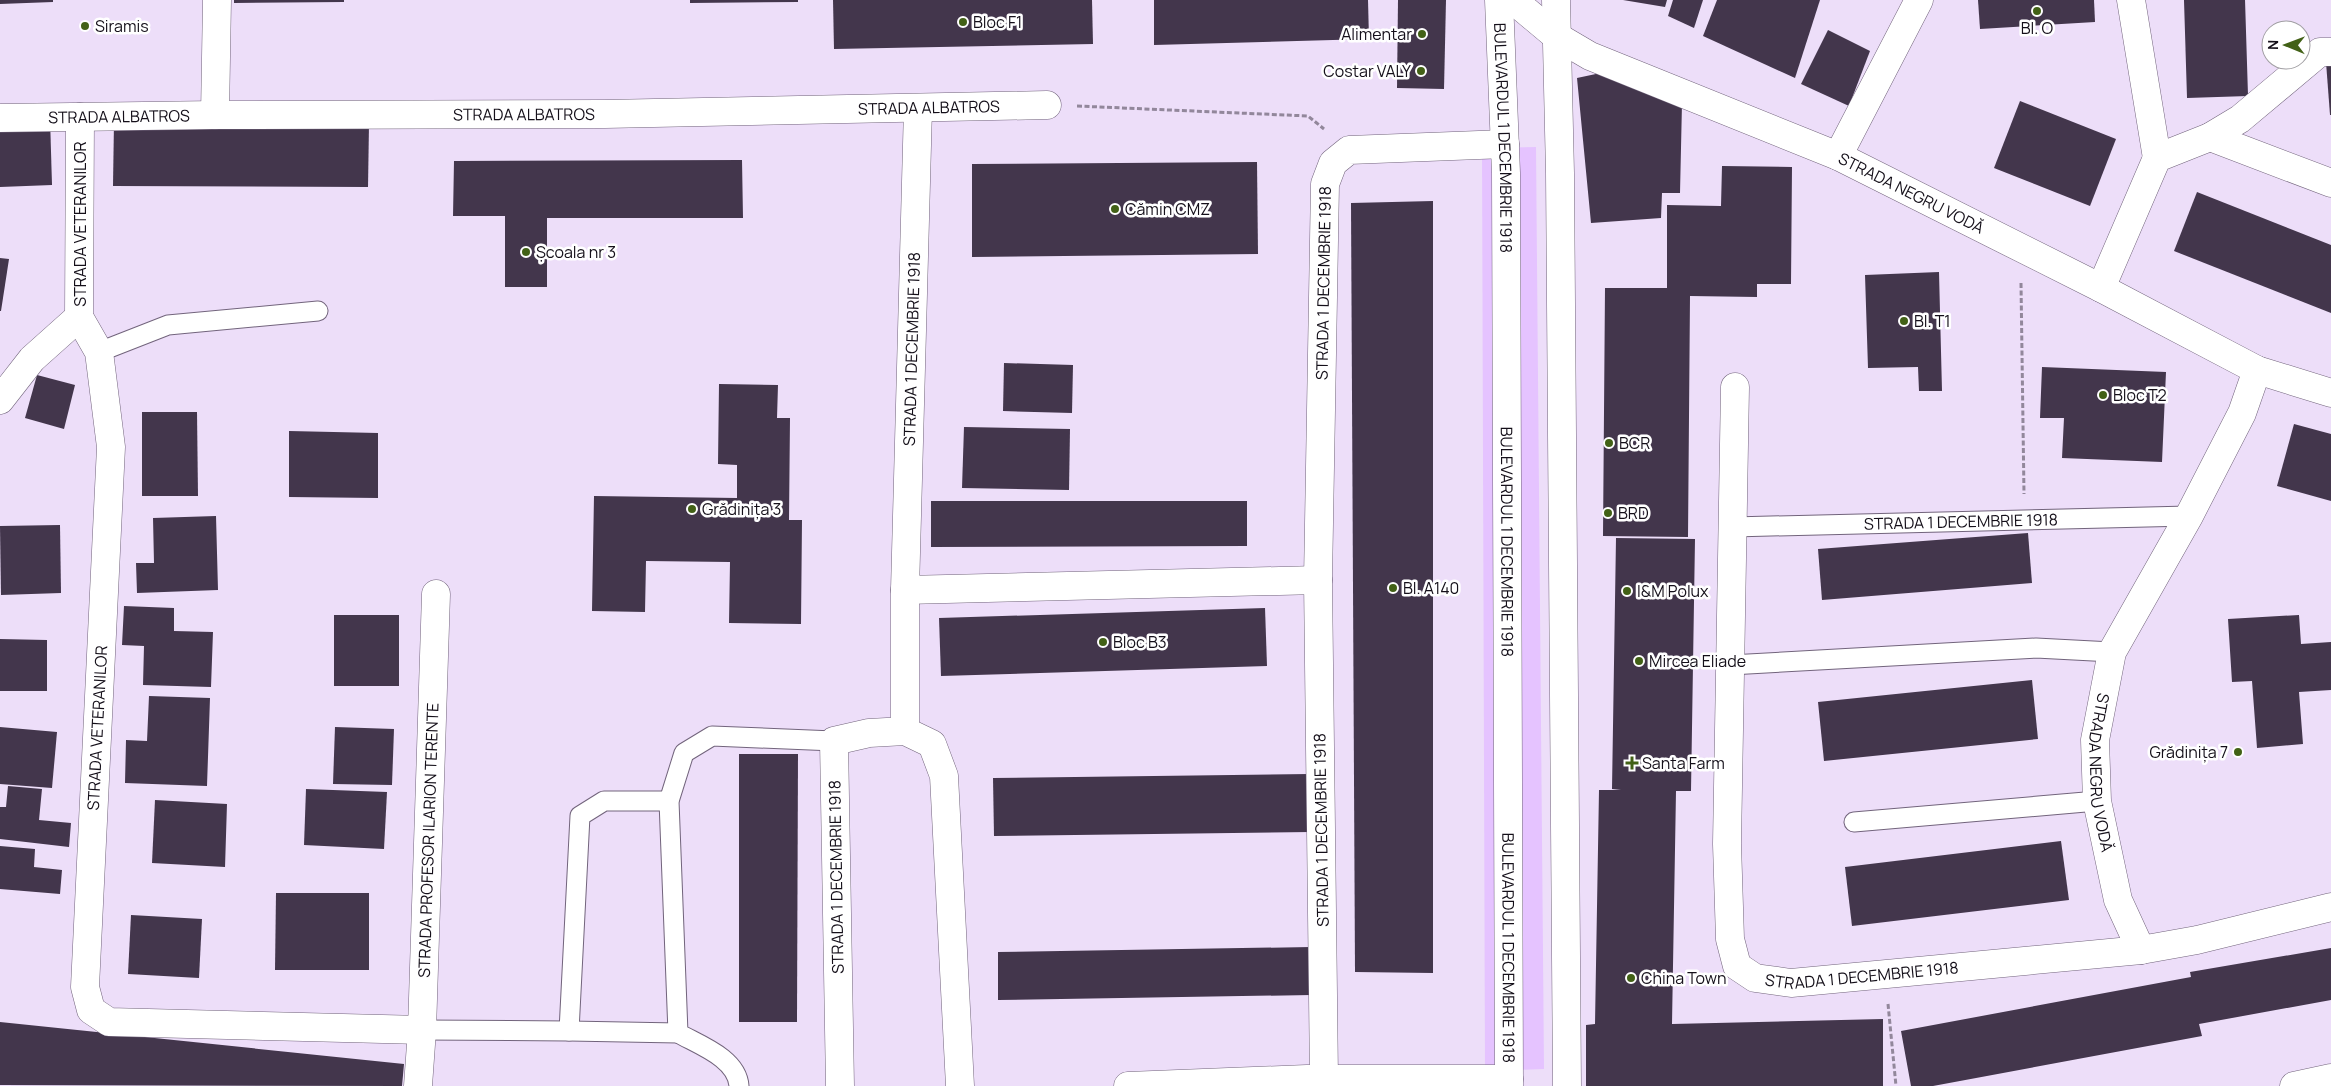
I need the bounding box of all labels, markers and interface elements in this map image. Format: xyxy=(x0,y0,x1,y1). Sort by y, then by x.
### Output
marker: Bl. O xyxy=(2031,5,2043,17)
place label: Bloc F1 xyxy=(973,11,1022,33)
place label: Siramis xyxy=(95,15,149,37)
marker: Bloc F1 xyxy=(957,16,969,28)
place label: Bl. O xyxy=(2021,17,2054,39)
marker: Siramis xyxy=(79,20,91,32)
north arrow xyxy=(2261,20,2311,70)
street label: BULEVARDUL 1 DECEMBRIE 1918 xyxy=(1489,22,1517,253)
place label: Alimentar xyxy=(1341,23,1412,45)
marker: Alimentar xyxy=(1416,28,1428,40)
text: N xyxy=(2263,40,2282,50)
place label: Costar VALY xyxy=(1323,60,1411,82)
marker: Costar VALY xyxy=(1415,65,1427,77)
street label: STRADA ALBATROS xyxy=(858,95,1000,120)
street label: STRADA ALBATROS xyxy=(453,103,595,125)
street label: STRADA ALBATROS xyxy=(48,104,190,128)
street label: STRADA VETERANILOR xyxy=(69,141,91,307)
street label: STRADA NEGRU VODĂ xyxy=(1835,147,1988,239)
street label: STRADA 1 DECEMBRIE 1918 xyxy=(1311,186,1336,380)
place label: Cămin CMZ xyxy=(1125,198,1210,220)
marker: Cămin CMZ xyxy=(1109,203,1121,215)
place label: Școala nr 3 xyxy=(536,241,616,263)
marker: Școala nr 3 xyxy=(520,246,532,258)
street label: STRADA 1 DECEMBRIE 1918 xyxy=(898,252,925,446)
place label: Bl. T1 xyxy=(1914,310,1951,332)
marker: Bl. T1 xyxy=(1898,315,1910,327)
place label: Bloc T2 xyxy=(2113,384,2167,406)
marker: Bloc T2 xyxy=(2097,389,2109,401)
street label: BULEVARDUL 1 DECEMBRIE 1918 xyxy=(1496,427,1519,657)
place label: BCR xyxy=(1619,432,1650,454)
marker: BCR xyxy=(1603,437,1615,449)
place label: Grădinița 3 xyxy=(702,498,781,520)
place label: BRD xyxy=(1618,502,1649,524)
marker: Grădinița 3 xyxy=(686,503,698,515)
marker: BRD xyxy=(1602,507,1614,519)
street label: STRADA 1 DECEMBRIE 1918 xyxy=(1864,508,2058,535)
place label: Bl. A140 xyxy=(1403,577,1459,599)
place label: I&M Polux xyxy=(1637,580,1709,602)
marker: Bl. A140 xyxy=(1387,582,1399,594)
marker: I&M Polux xyxy=(1621,585,1633,597)
place label: Bloc B3 xyxy=(1113,631,1167,653)
marker: Bloc B3 xyxy=(1097,636,1109,648)
street label: STRADA VETERANILOR xyxy=(82,645,112,811)
place label: Mircea Eliade xyxy=(1649,650,1746,672)
marker: Mircea Eliade xyxy=(1633,655,1645,667)
street label: STRADA NEGRU VODĂ xyxy=(2084,691,2119,854)
street label: STRADA PROFESOR ILARION TERENTE xyxy=(413,702,444,978)
street label: STRADA 1 DECEMBRIE 1918 xyxy=(1308,733,1334,927)
place label: Grădinița 7 xyxy=(2149,741,2228,763)
marker: Grădinița 7 xyxy=(2232,746,2244,758)
place label: Santa Farm xyxy=(1642,752,1725,774)
marker: Santa Farm xyxy=(1626,757,1638,769)
street label: STRADA 1 DECEMBRIE 1918 xyxy=(823,780,849,974)
street label: BULEVARDUL 1 DECEMBRIE 1918 xyxy=(1497,833,1520,1063)
street label: STRADA 1 DECEMBRIE 1918 xyxy=(1764,956,1959,994)
place label: China Town xyxy=(1641,967,1726,989)
marker: China Town xyxy=(1625,972,1637,984)

